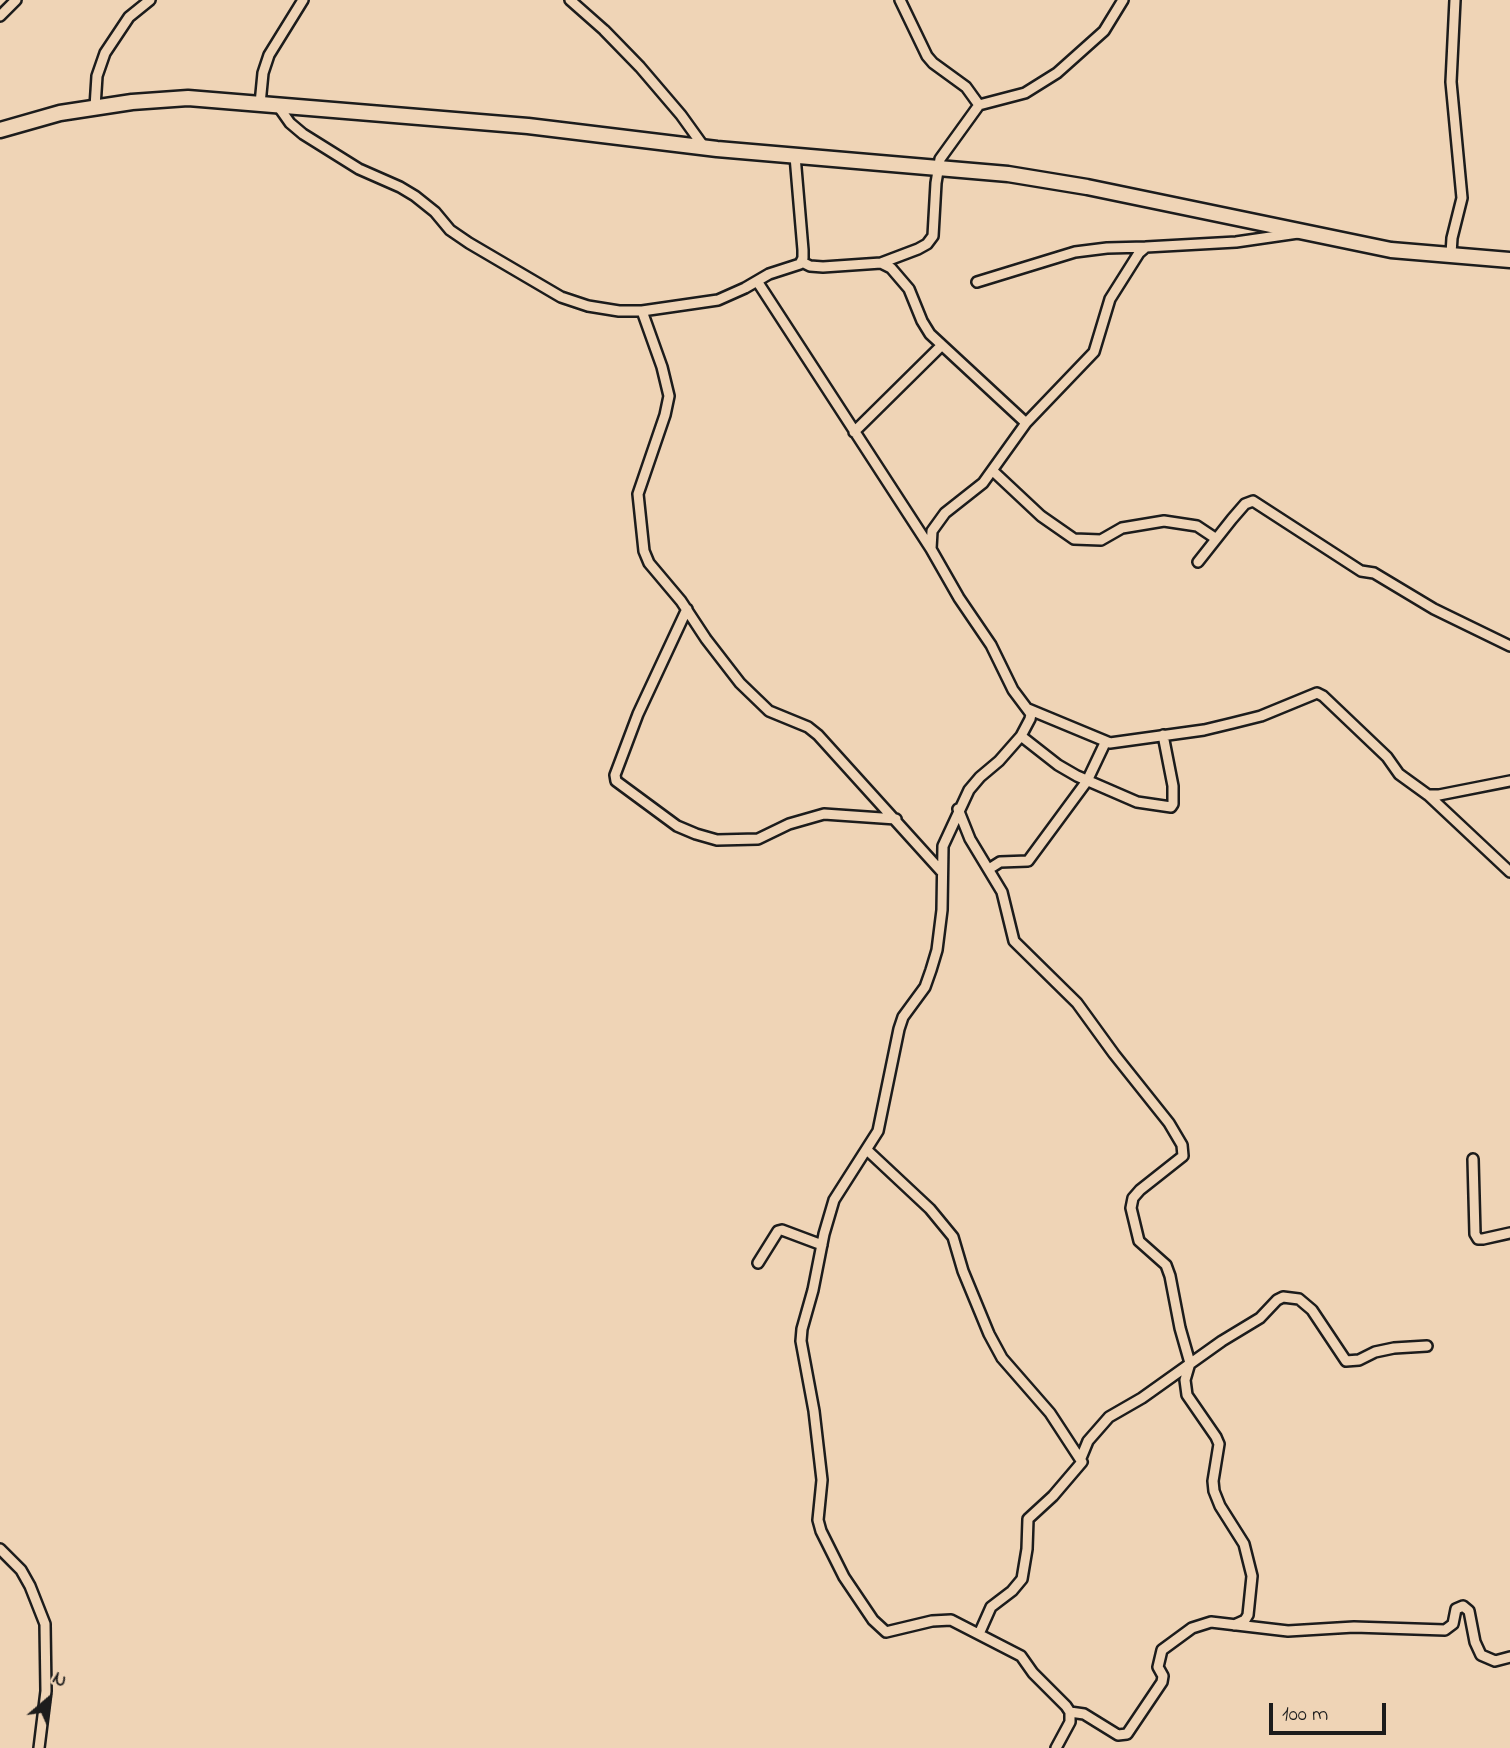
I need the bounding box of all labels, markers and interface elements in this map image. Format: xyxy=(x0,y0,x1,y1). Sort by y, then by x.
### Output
north arrow xyxy=(14,1664,84,1734)
text: N xyxy=(47,1665,72,1695)
scale bar xyxy=(1272,1688,1389,1732)
text: 100 m xyxy=(1282,1700,1328,1730)

